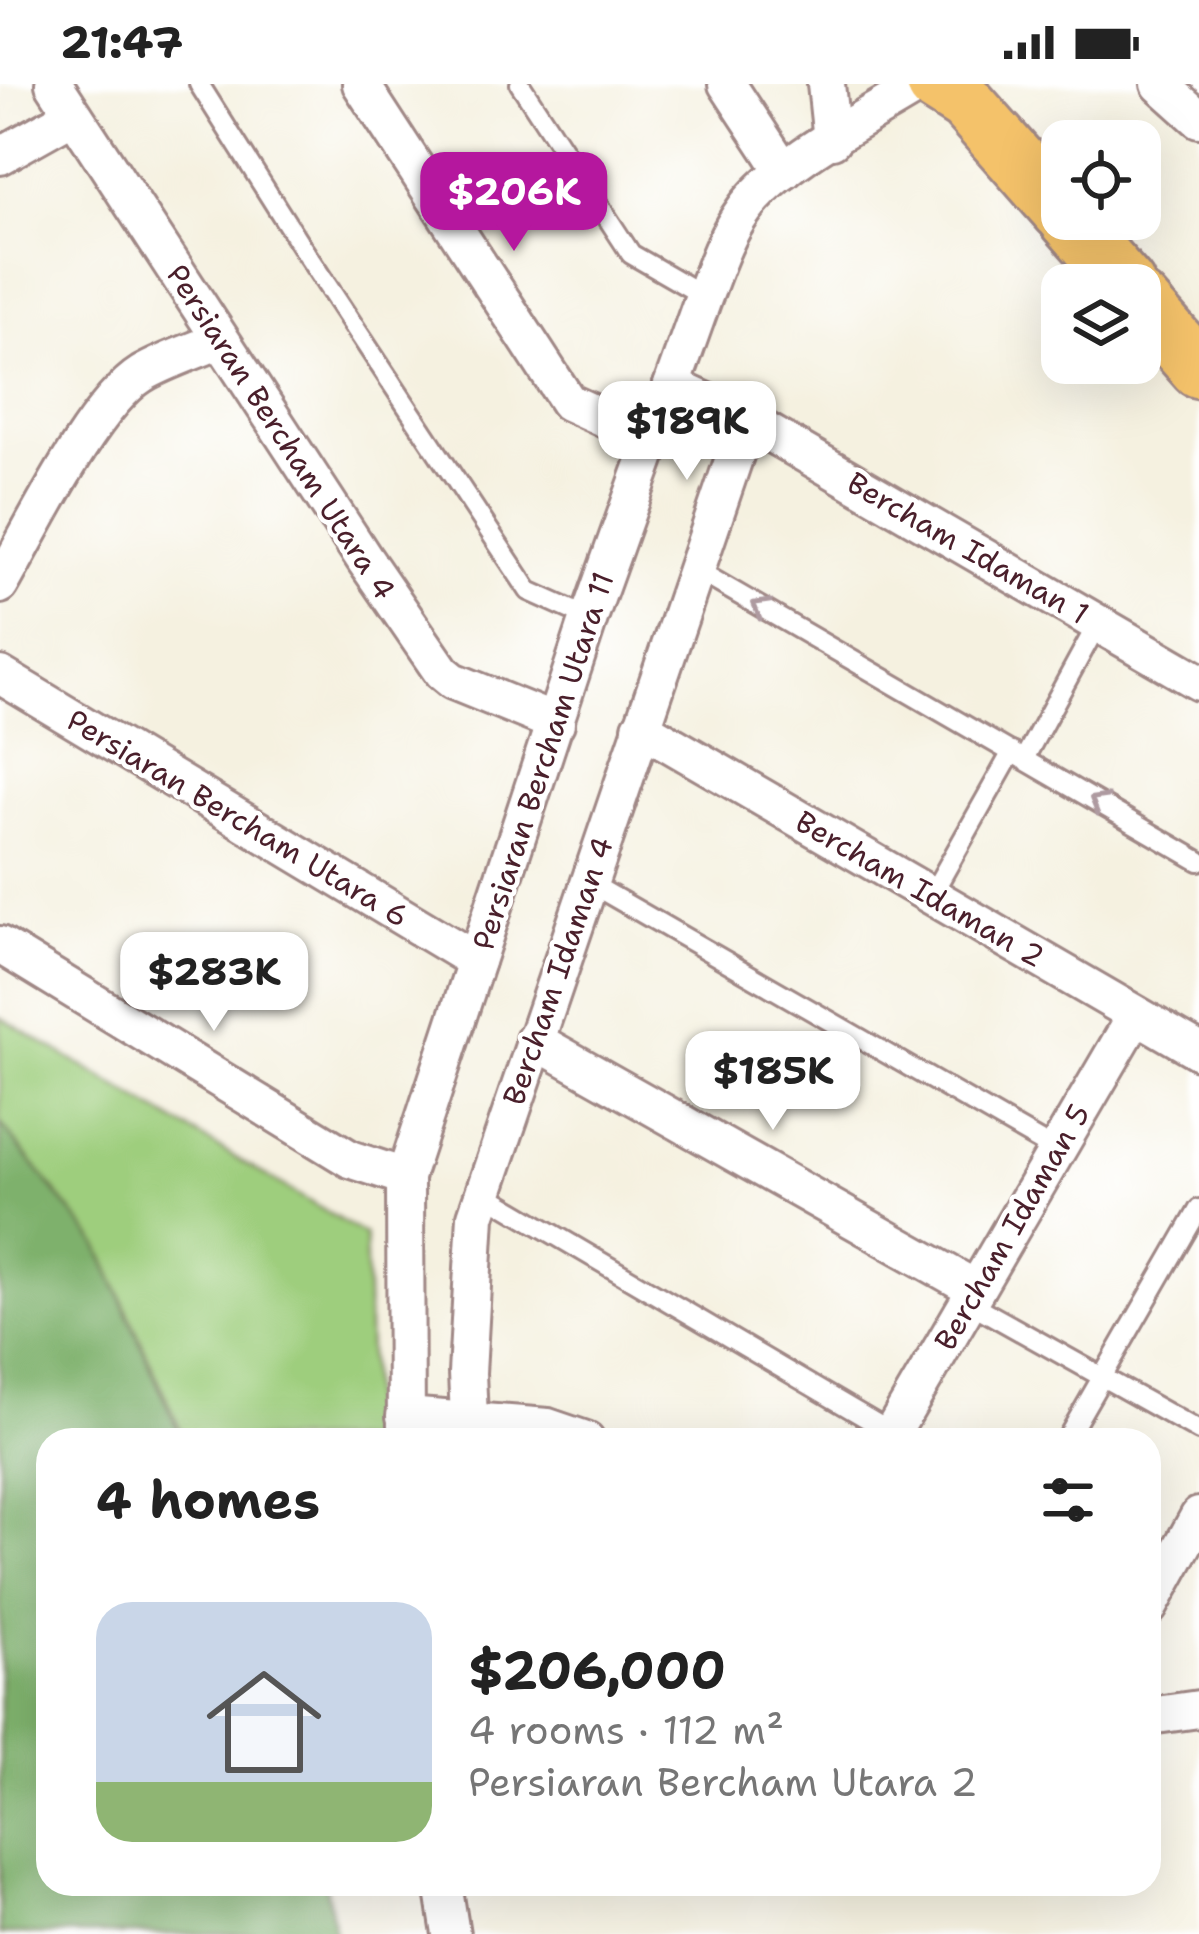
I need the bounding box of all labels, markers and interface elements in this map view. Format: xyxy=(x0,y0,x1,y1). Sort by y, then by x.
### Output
text: 21:47 xyxy=(60,12,183,72)
map controls xyxy=(1041,120,1161,384)
button: locate xyxy=(1041,120,1161,240)
pin: $206K xyxy=(430,152,598,254)
text: $206K xyxy=(447,165,581,217)
street label: Persiaran Bercham Utara 4 xyxy=(157,256,405,608)
button: layers xyxy=(1041,264,1161,384)
pin: $189K xyxy=(603,381,771,483)
text: $189K xyxy=(625,394,749,446)
street label: Bercham Idaman 1 xyxy=(840,462,1096,634)
street label: Persiaran Bercham Utara 11 xyxy=(462,567,624,955)
one-way arrow xyxy=(751,598,773,621)
street label: Persiaran Bercham Utara 6 xyxy=(59,699,417,937)
one-way arrow xyxy=(1089,794,1111,817)
street label: Bercham Idaman 2 xyxy=(788,801,1052,977)
street label: Bercham Idaman 4 xyxy=(493,831,623,1111)
pin: $283K xyxy=(130,932,298,1034)
text: $283K xyxy=(147,945,281,997)
pin: $185K xyxy=(689,1031,857,1133)
text: $185K xyxy=(712,1044,834,1096)
street label: Bercham Idaman 5 xyxy=(925,1096,1099,1358)
text: 4 homes xyxy=(96,1466,320,1534)
icon: filters xyxy=(1035,1467,1101,1533)
text: $206,000 xyxy=(468,1636,726,1704)
icon: home xyxy=(192,1650,336,1794)
text: 4 rooms · 112 m² xyxy=(468,1704,784,1756)
text: Persiaran Bercham Utara 2 xyxy=(468,1756,978,1808)

